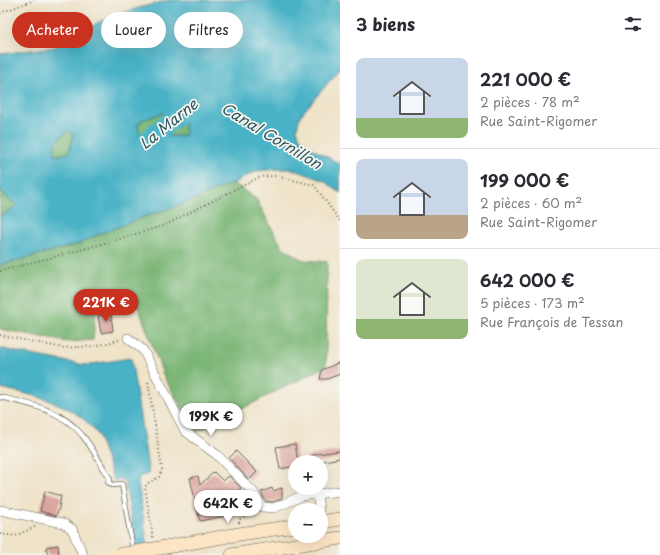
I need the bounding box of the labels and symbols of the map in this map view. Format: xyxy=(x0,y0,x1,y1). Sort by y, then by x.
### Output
water label: La Marne xyxy=(134,92,203,154)
water label: Canal Cornillon xyxy=(217,96,327,174)
pin: 221K € xyxy=(73,289,139,323)
pin: 199K € xyxy=(178,403,244,437)
pin: 642K € xyxy=(195,490,261,524)

